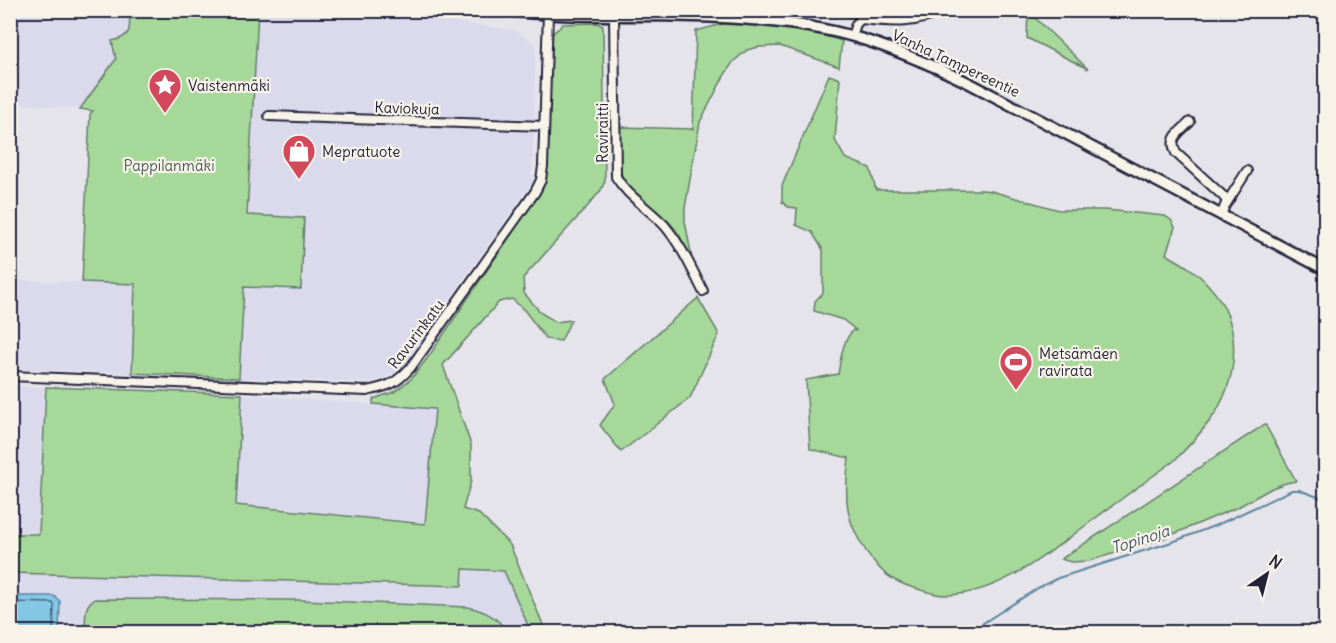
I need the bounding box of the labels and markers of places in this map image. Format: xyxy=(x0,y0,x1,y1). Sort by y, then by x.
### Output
place icon: Vaistenmäki xyxy=(147,67,183,114)
place label: Vaistenmäki xyxy=(188,76,270,95)
shop icon: Mepratuote xyxy=(281,133,317,180)
place label: Mepratuote xyxy=(322,142,400,161)
sports icon: Metsämäen ravirata xyxy=(998,344,1034,391)
place label: Metsämäen ravirata xyxy=(1039,344,1118,380)

